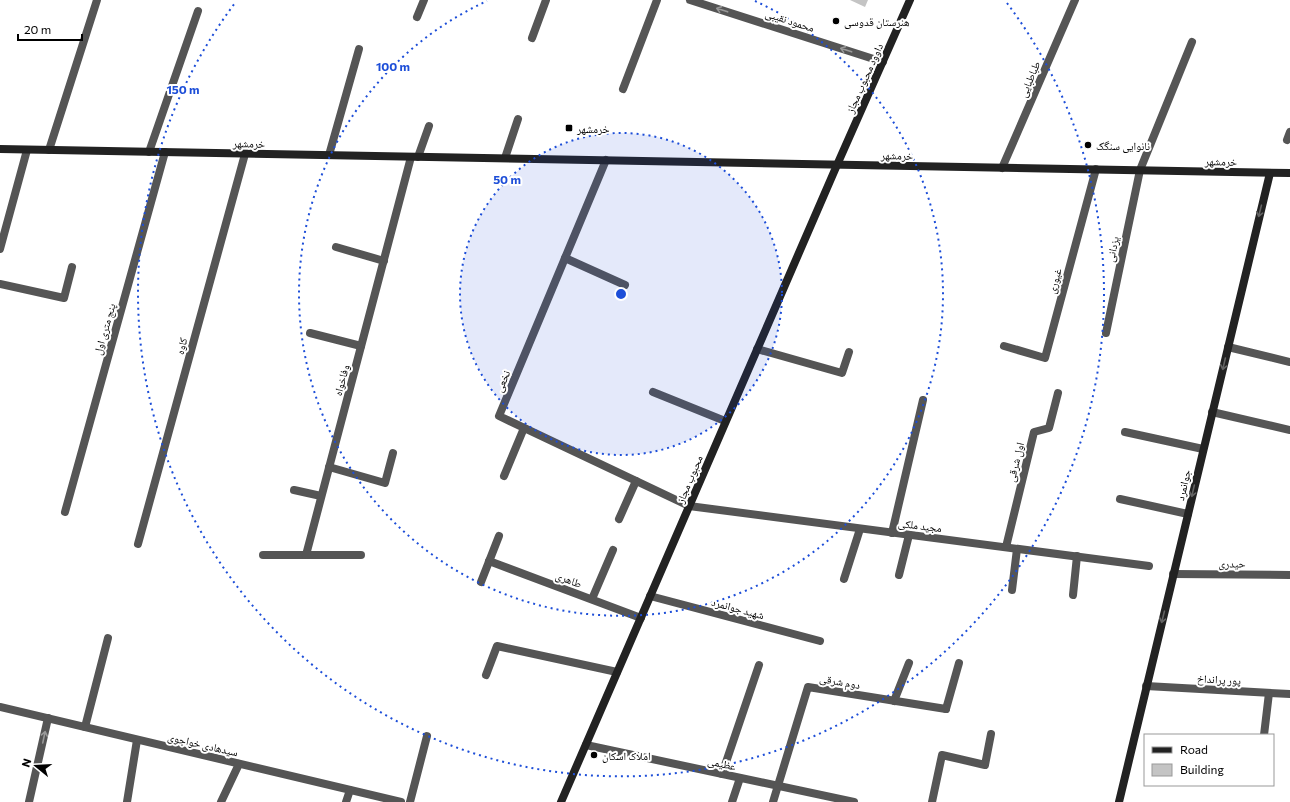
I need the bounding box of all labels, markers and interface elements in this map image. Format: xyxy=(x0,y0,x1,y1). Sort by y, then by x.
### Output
one-way arrow xyxy=(717,6,729,14)
street label: محمود نقیبی xyxy=(764,6,816,35)
place label: هنرستان قدوسی xyxy=(844,15,910,29)
scale bar xyxy=(18,16,82,42)
marker: هنرستان قدوسی xyxy=(831,16,841,26)
text: 20 m xyxy=(24,22,51,36)
street label: داوود محبوب مجاز xyxy=(842,41,886,116)
one-way arrow xyxy=(840,46,853,53)
text: 100 m xyxy=(376,59,410,73)
street label: طباطبایی xyxy=(1016,59,1043,99)
text: 150 m xyxy=(166,82,200,96)
place label: خرمشهر xyxy=(576,122,609,135)
marker: خرمشهر xyxy=(564,123,574,133)
street label: خرمشهر xyxy=(232,136,265,150)
place label: نانوایی سنگک xyxy=(1096,139,1150,153)
marker: نانوایی سنگک xyxy=(1083,140,1093,150)
street label: خرمشهر xyxy=(880,148,913,162)
street label: خرمشهر xyxy=(1204,154,1237,168)
text: 50 m xyxy=(493,172,521,186)
one-way arrow xyxy=(1256,204,1264,217)
street label: یزدانی xyxy=(1103,234,1122,263)
street label: غیوری xyxy=(1044,266,1065,295)
centre of rings xyxy=(614,287,628,301)
street label: پنج متری اول xyxy=(90,301,119,357)
street label: کاوه xyxy=(173,336,190,356)
one-way arrow xyxy=(1219,357,1227,370)
street label: وفاخواه xyxy=(331,363,351,397)
street label: نخعی xyxy=(492,368,513,394)
street label: اول شرقی xyxy=(1004,441,1027,483)
street label: محبوب مجاز xyxy=(673,453,705,506)
street label: جوانمرد xyxy=(1173,468,1193,502)
one-way arrow xyxy=(1189,484,1197,497)
street label: مجید ملکی xyxy=(897,516,943,535)
street label: حیدری xyxy=(1218,556,1246,571)
street label: طاهری xyxy=(554,568,584,591)
street label: شهید جوانمرد xyxy=(710,595,766,621)
one-way arrow xyxy=(1159,610,1166,623)
street label: دوم شرقی xyxy=(818,671,862,692)
street label: پور پرانداخ xyxy=(1197,671,1242,688)
street label: سیدهادی خواجوی xyxy=(166,730,240,759)
one-way arrow xyxy=(41,731,49,744)
legend xyxy=(1144,734,1274,786)
text: Road xyxy=(1180,742,1208,756)
north arrow xyxy=(16,746,56,786)
place label: املاک اسکان xyxy=(602,749,651,763)
marker: املاک اسکان xyxy=(589,750,599,760)
street label: عظیمی xyxy=(706,754,738,773)
text: N xyxy=(19,757,33,769)
text: Building xyxy=(1180,762,1224,776)

